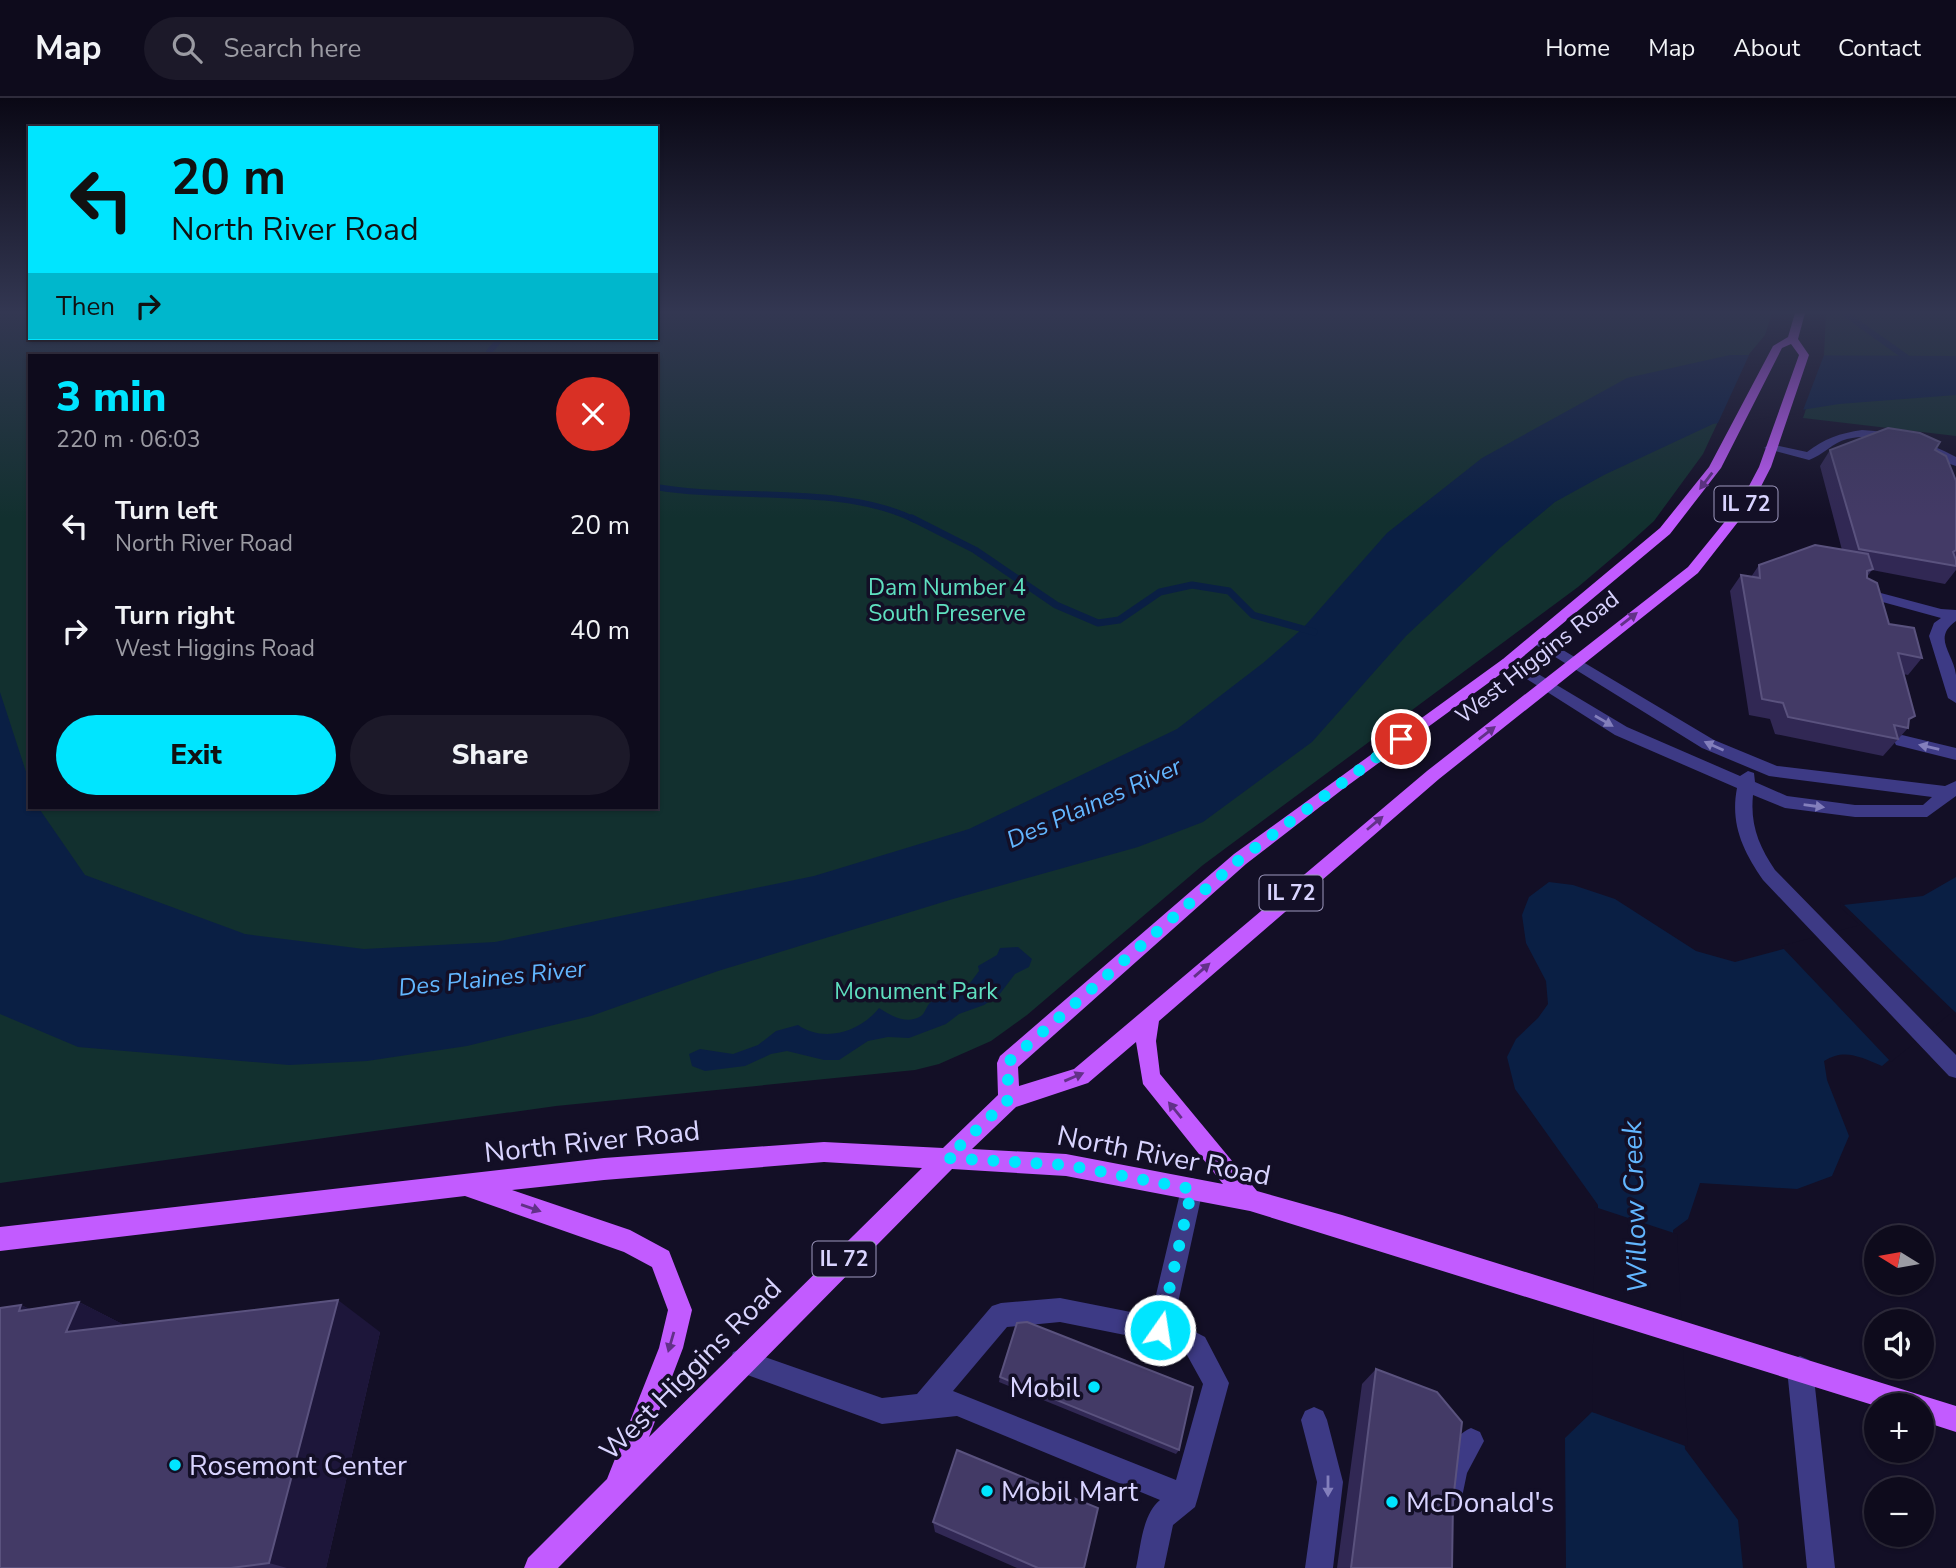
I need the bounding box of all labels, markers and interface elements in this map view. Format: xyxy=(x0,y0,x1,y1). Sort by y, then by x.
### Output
search box xyxy=(144,17,634,80)
text: Map xyxy=(35,26,102,71)
icon: search xyxy=(168,29,206,67)
text: Search here xyxy=(224,31,361,66)
text: Home xyxy=(1545,32,1610,64)
text: Map xyxy=(1648,32,1695,64)
text: About xyxy=(1733,32,1800,64)
text: Contact xyxy=(1838,32,1921,64)
text: 20 m xyxy=(171,144,286,211)
icon: left xyxy=(56,154,147,245)
text: North River Road xyxy=(171,208,419,251)
icon: right xyxy=(129,287,167,325)
text: Then xyxy=(56,289,115,324)
text: 3 min xyxy=(56,369,166,426)
button: close xyxy=(556,377,630,451)
text: 220 m · 06:03 xyxy=(56,424,201,455)
one-way arrow xyxy=(1699,471,1713,490)
road number: IL 72 xyxy=(1714,486,1778,522)
text: Turn left xyxy=(115,493,218,528)
icon: left xyxy=(56,507,94,545)
text: 20 m xyxy=(570,508,630,543)
text: North River Road xyxy=(115,528,293,559)
park label: Dam Number 4 South Preserve xyxy=(868,572,1026,629)
street label: West Higgins Road xyxy=(1449,584,1626,731)
text: Turn right xyxy=(115,598,234,633)
icon: right xyxy=(56,612,94,650)
one-way arrow xyxy=(1620,612,1638,627)
text: 40 m xyxy=(570,613,630,648)
text: West Higgins Road xyxy=(115,633,315,664)
pin xyxy=(1371,709,1431,769)
button: Exit xyxy=(56,715,336,795)
button: Share xyxy=(350,715,630,795)
one-way arrow xyxy=(1595,715,1614,727)
icon: arrive xyxy=(1382,720,1420,758)
one-way arrow xyxy=(1477,726,1495,741)
one-way arrow xyxy=(1704,740,1724,752)
one-way arrow xyxy=(1918,741,1940,752)
water label: Des Plaines River xyxy=(1002,750,1188,856)
one-way arrow xyxy=(1804,800,1826,811)
one-way arrow xyxy=(1366,815,1384,830)
road number: IL 72 xyxy=(1260,876,1322,910)
water label: Des Plaines River xyxy=(397,952,589,1004)
one-way arrow xyxy=(1193,962,1211,978)
park label: Monument Park xyxy=(834,976,998,1007)
one-way arrow xyxy=(1064,1072,1085,1083)
one-way arrow xyxy=(1168,1102,1183,1119)
street label: North River Road xyxy=(482,1112,702,1172)
street label: North River Road xyxy=(1054,1117,1274,1195)
water label: Willow Creek xyxy=(1613,1119,1657,1294)
one-way arrow xyxy=(521,1203,542,1214)
north arrow xyxy=(1864,1225,1934,1295)
map controls xyxy=(1864,1225,1934,1547)
road number: IL 72 xyxy=(812,1242,876,1276)
street label: West Higgins Road xyxy=(591,1270,790,1469)
position arrow xyxy=(1123,1293,1197,1367)
button: sound xyxy=(1864,1309,1934,1379)
one-way arrow xyxy=(666,1332,676,1353)
place label: Mobil xyxy=(1009,1369,1081,1407)
marker: Mobil xyxy=(1086,1379,1102,1395)
button: + xyxy=(1864,1393,1934,1463)
place label: Rosemont Center xyxy=(189,1447,407,1485)
marker: Rosemont Center xyxy=(167,1457,183,1473)
place label: Mobil Mart xyxy=(1001,1473,1138,1511)
one-way arrow xyxy=(1322,1475,1334,1497)
button: − xyxy=(1864,1477,1934,1547)
marker: Mobil Mart xyxy=(979,1483,995,1499)
place label: McDonald's xyxy=(1406,1484,1554,1522)
marker: McDonald's xyxy=(1384,1494,1400,1510)

